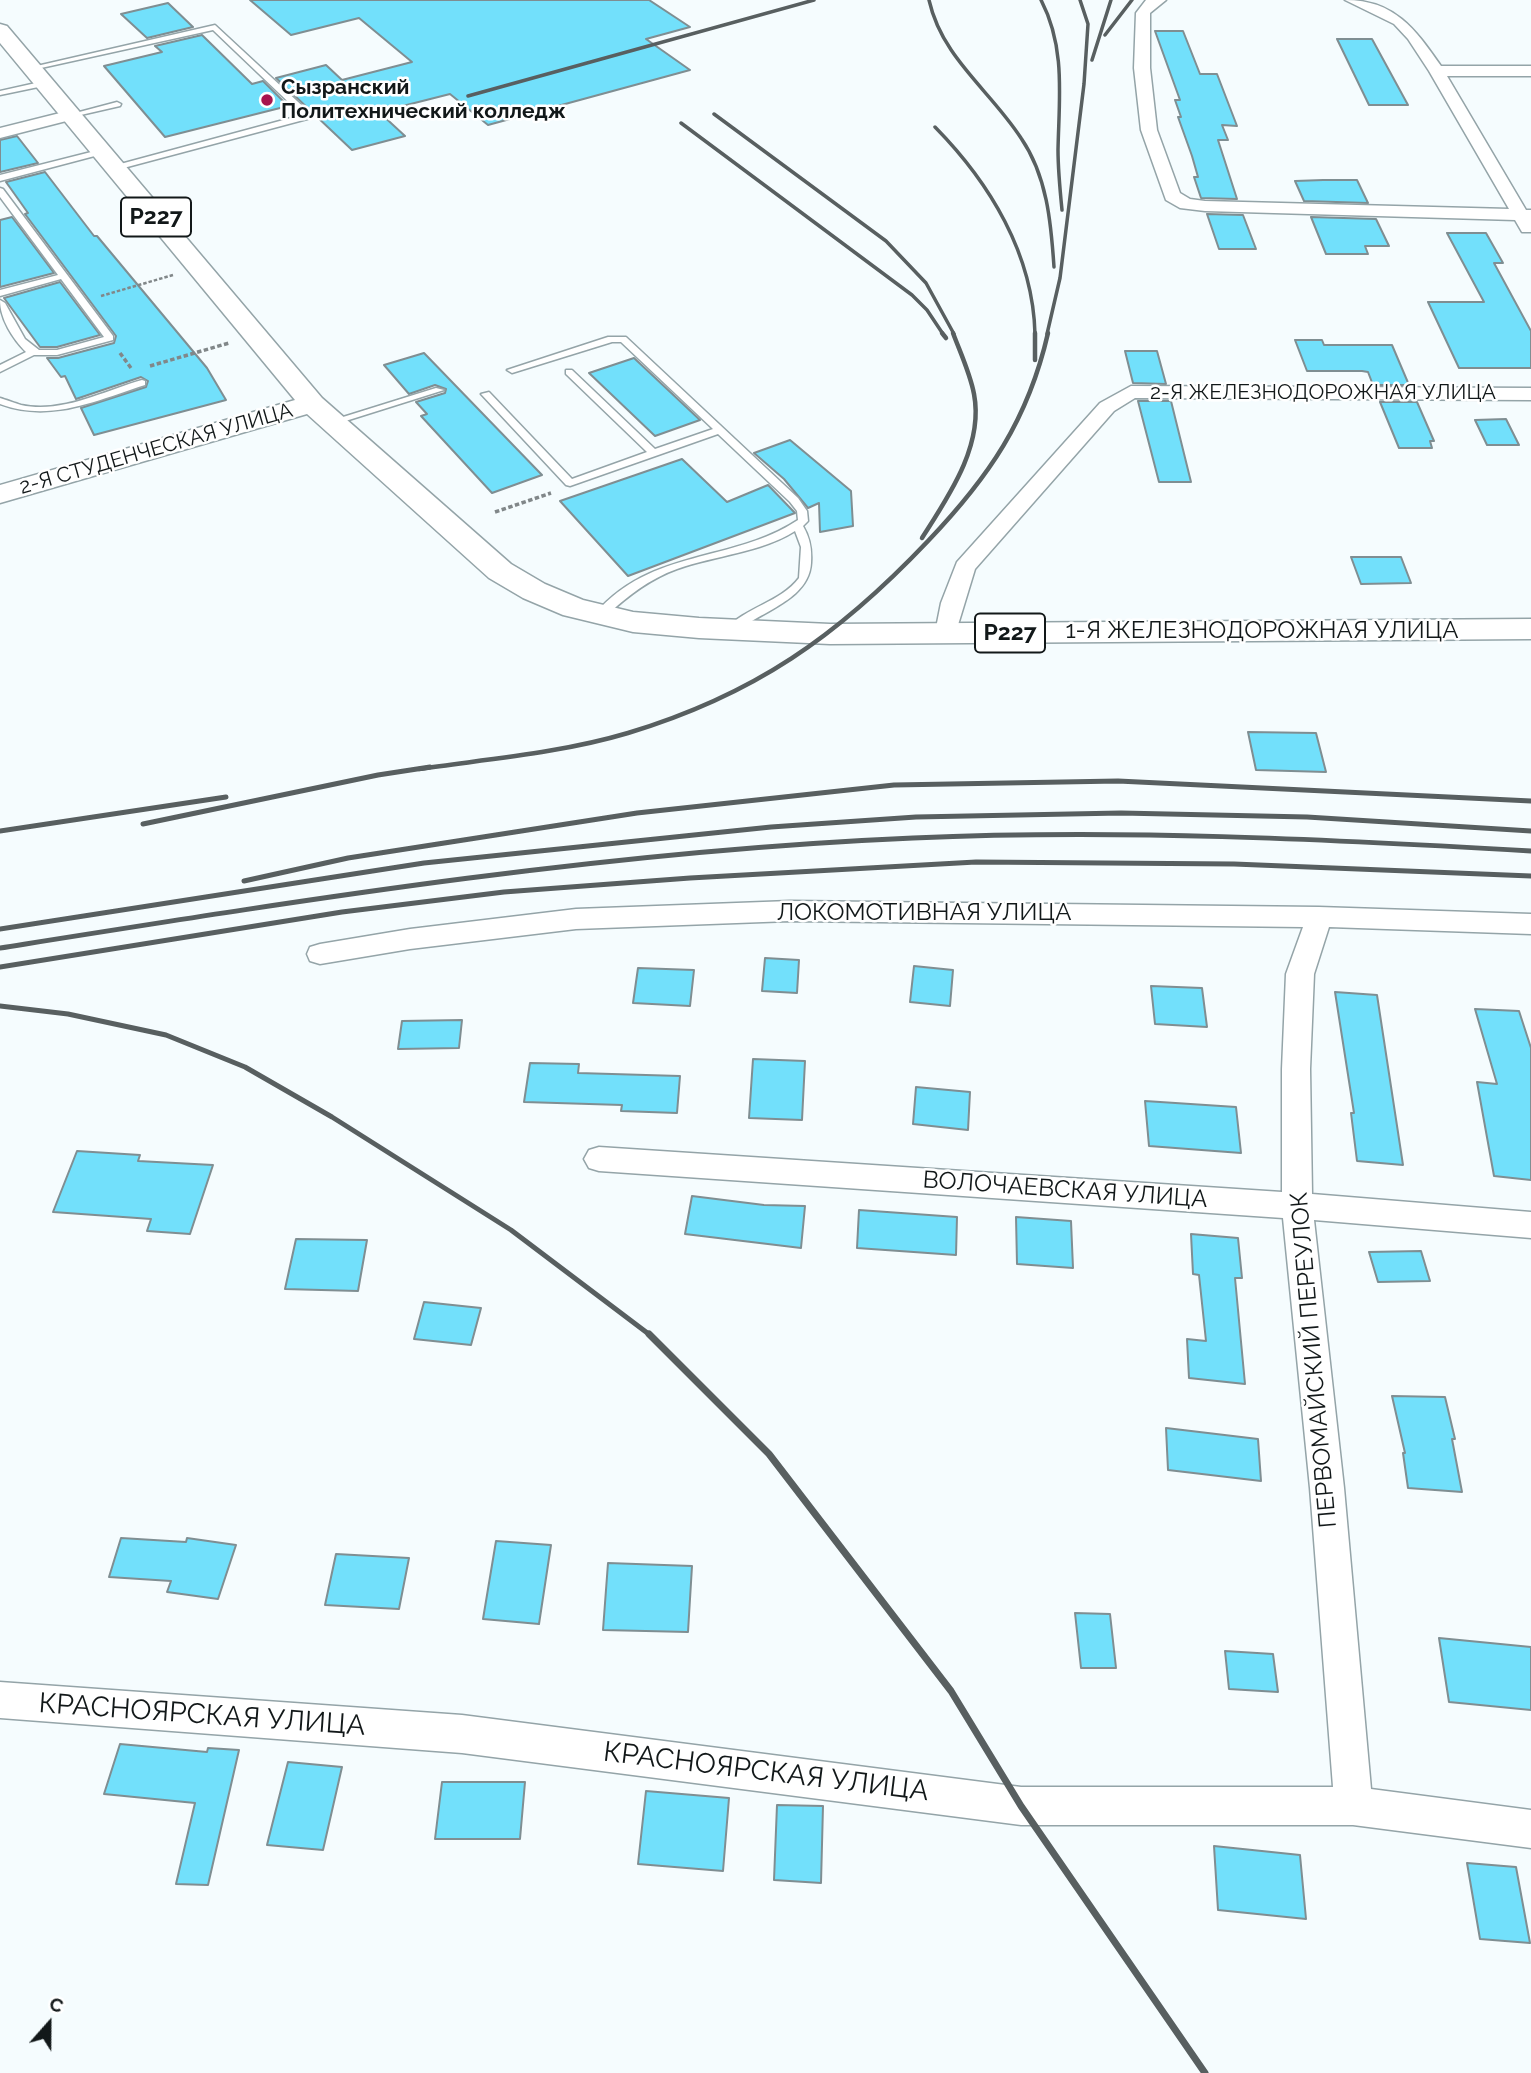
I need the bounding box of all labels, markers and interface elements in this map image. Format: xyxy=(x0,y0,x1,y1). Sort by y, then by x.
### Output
place label: Сызранский Политехнический колледж xyxy=(281,75,566,125)
marker: Сызранский Политехнический колледж xyxy=(259,92,275,108)
road number: Р227 xyxy=(121,198,191,236)
street label: 2-Я ЖЕЛЕЗНОДОРОЖНАЯ УЛИЦА xyxy=(1150,380,1496,406)
street label: 2-Я СТУДЕНЧЕСКАЯ УЛИЦА xyxy=(16,398,296,500)
road number: Р227 xyxy=(975,614,1045,652)
street label: 1-Я ЖЕЛЕЗНОДОРОЖНАЯ УЛИЦА xyxy=(1066,617,1458,645)
street label: ЛОКОМОТИВНАЯ УЛИЦА xyxy=(777,899,1071,927)
street label: ВОЛОЧАЕВСКАЯ УЛИЦА xyxy=(922,1166,1208,1214)
street label: ПЕРВОМАЙСКИЙ ПЕРЕУЛОК xyxy=(1285,1191,1343,1529)
street label: КРАСНОЯРСКАЯ УЛИЦА xyxy=(38,1687,366,1743)
street label: КРАСНОЯРСКАЯ УЛИЦА xyxy=(602,1735,930,1809)
north arrow xyxy=(14,1989,84,2059)
text: С xyxy=(46,1992,67,2017)

